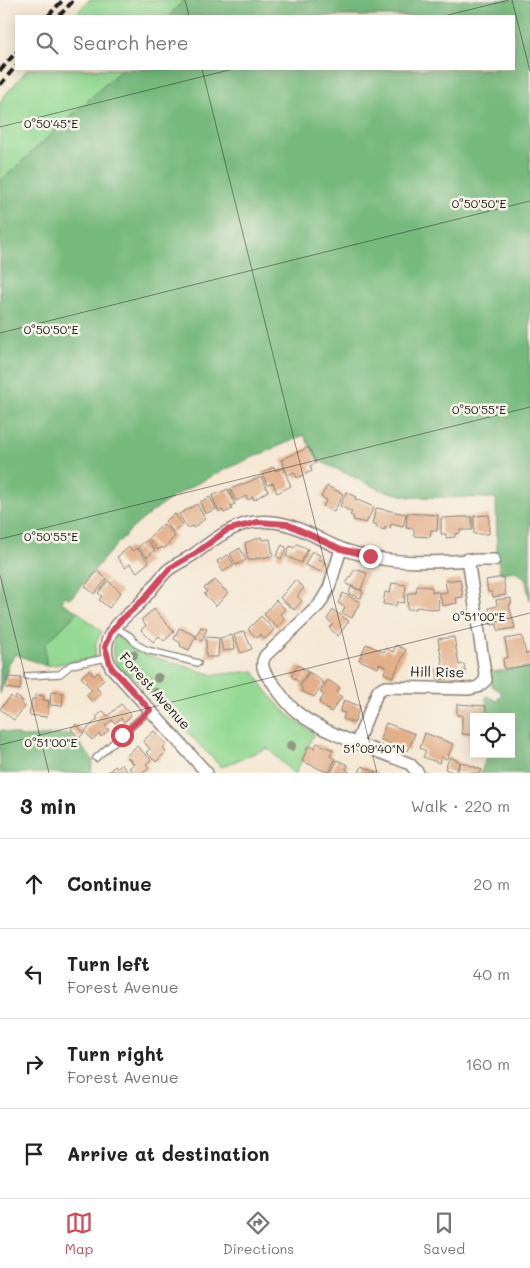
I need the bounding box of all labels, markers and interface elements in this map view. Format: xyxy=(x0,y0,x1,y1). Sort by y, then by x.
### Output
search box xyxy=(15,15,515,70)
icon: search xyxy=(33,29,61,57)
text: Search here xyxy=(73,30,189,55)
text: 0°50'45"E xyxy=(24,115,78,131)
text: 0°50'50"E xyxy=(452,195,506,211)
text: 0°50'50"E xyxy=(24,321,78,337)
text: 0°50'55"E xyxy=(452,401,506,417)
text: 0°50'55"E xyxy=(24,528,78,544)
route end xyxy=(359,545,382,568)
text: 0°51'00"E xyxy=(453,608,506,624)
street label: Forest Avenue xyxy=(116,648,195,733)
street label: Hill Rise xyxy=(410,662,464,681)
map controls xyxy=(470,713,515,758)
button: locate xyxy=(470,713,515,758)
route start xyxy=(111,724,134,747)
text: 0°51'00"E xyxy=(25,734,78,750)
text: 51°09'40"N xyxy=(343,740,405,756)
text: 3 min xyxy=(20,792,76,819)
text: Walk · 220 m xyxy=(411,795,510,816)
icon: ahead xyxy=(20,870,48,898)
text: Continue xyxy=(67,871,152,896)
text: 20 m xyxy=(473,873,510,894)
text: Turn left xyxy=(67,951,150,976)
icon: left xyxy=(20,960,48,988)
text: 40 m xyxy=(473,963,510,984)
text: Forest Avenue xyxy=(67,976,179,997)
text: Turn right xyxy=(67,1041,164,1066)
icon: right xyxy=(20,1050,48,1078)
text: 160 m xyxy=(465,1053,510,1074)
text: Forest Avenue xyxy=(67,1066,179,1087)
icon: arrive xyxy=(20,1140,48,1168)
text: Arrive at destination xyxy=(67,1141,270,1166)
tab: Map xyxy=(65,1209,93,1258)
tab: Directions xyxy=(223,1209,294,1258)
tab: Saved xyxy=(424,1209,465,1258)

